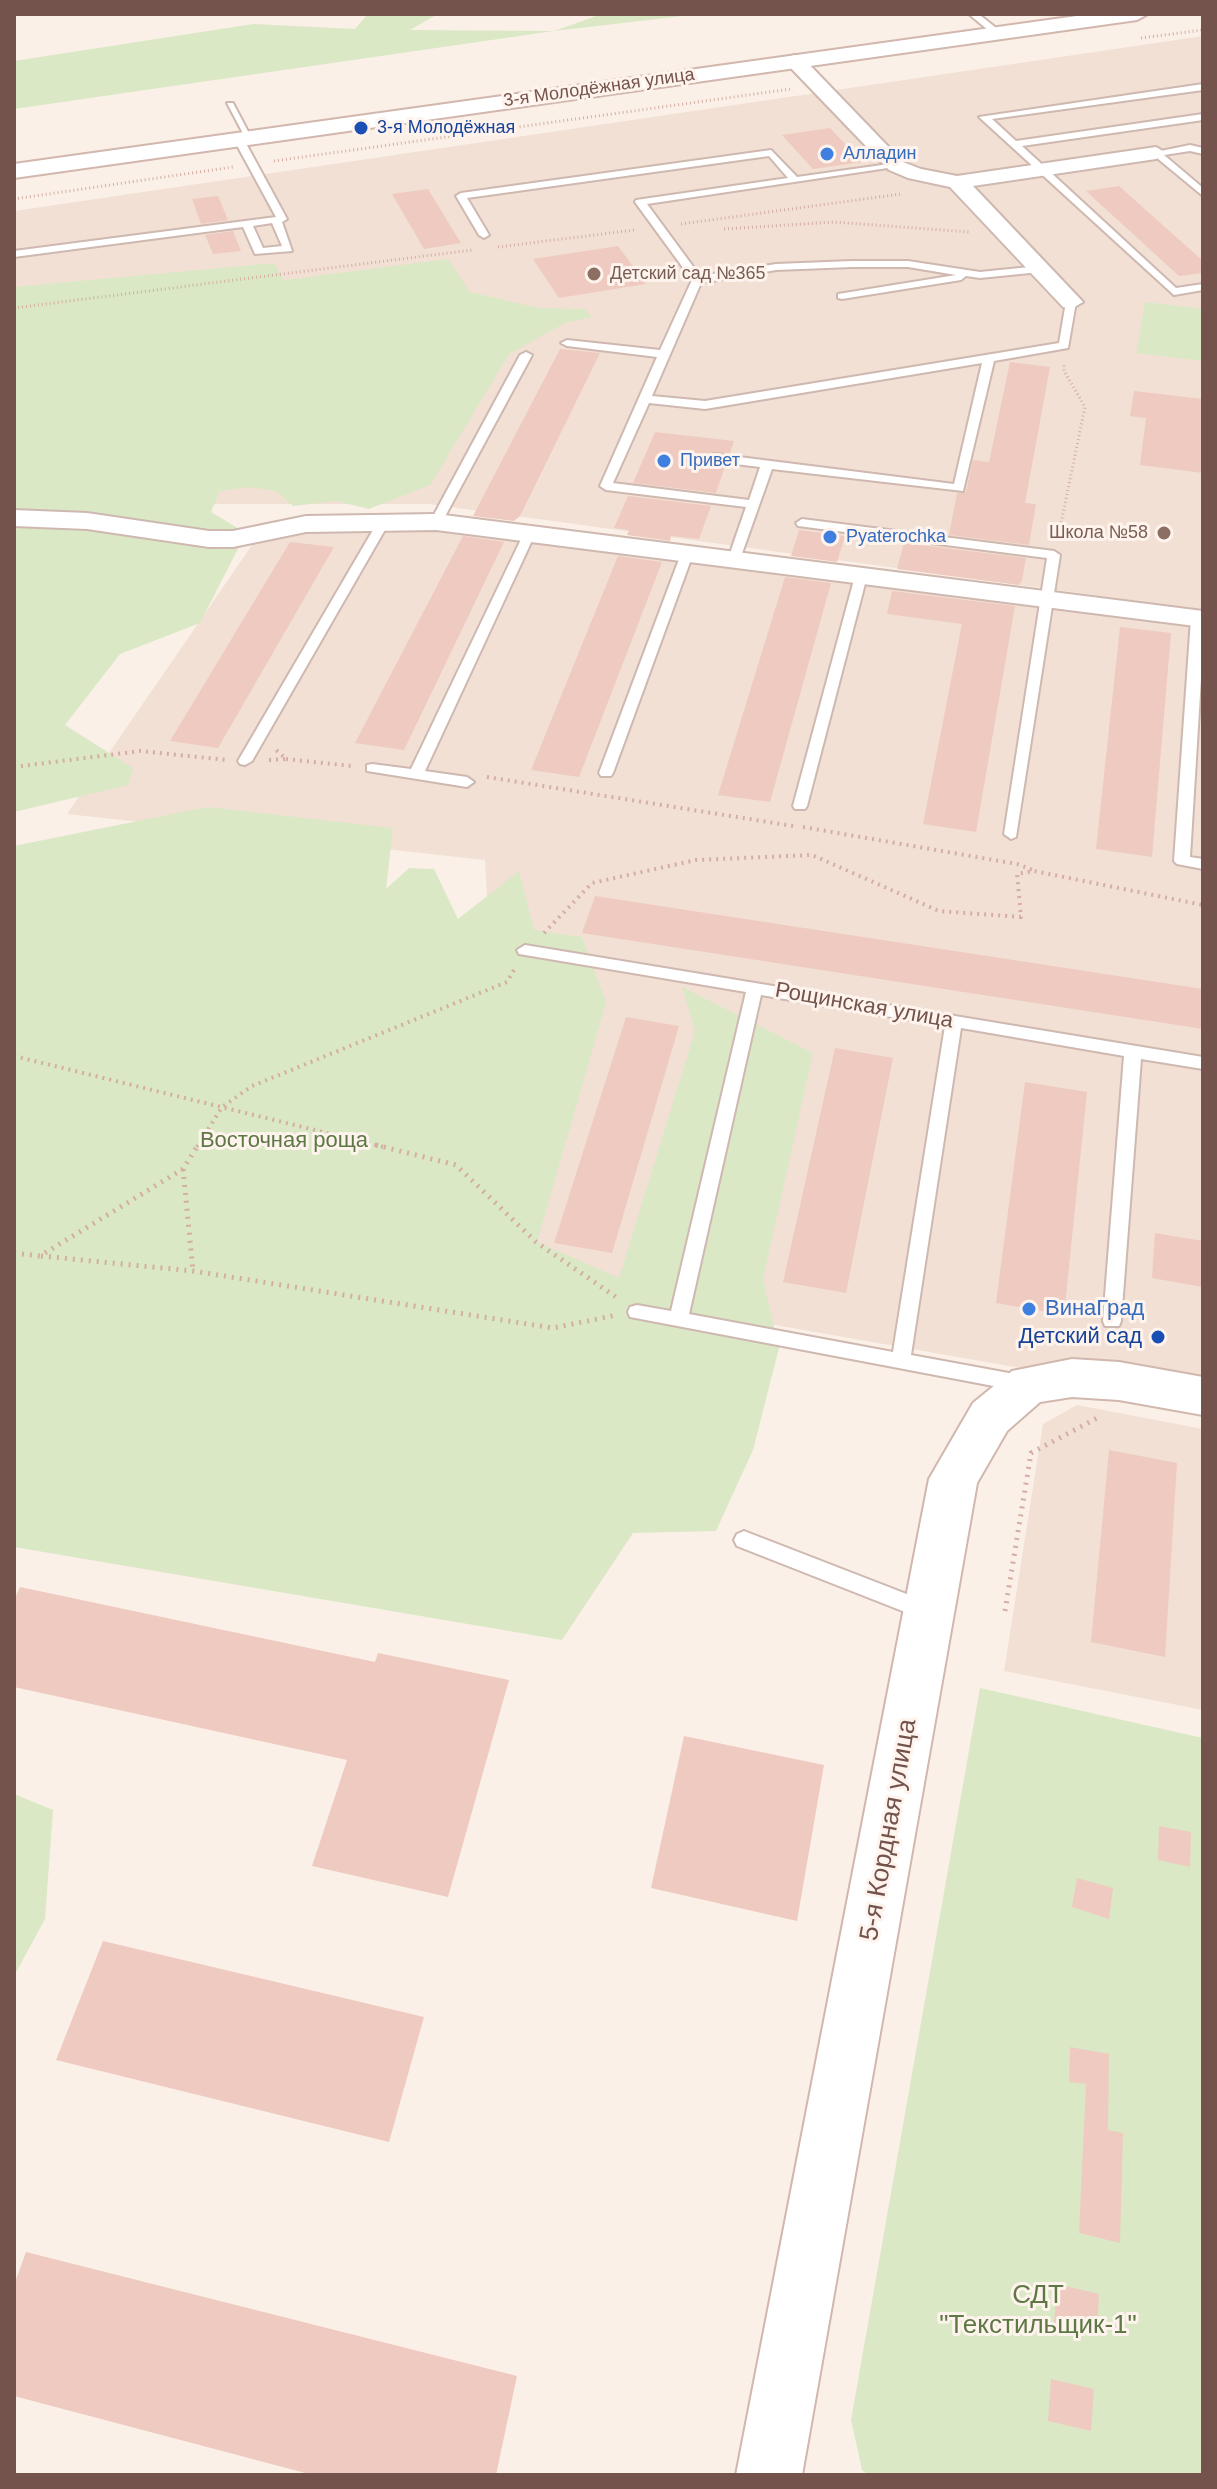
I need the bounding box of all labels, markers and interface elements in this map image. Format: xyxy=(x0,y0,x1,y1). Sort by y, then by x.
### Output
street label: 3-я Молодёжная улица xyxy=(502,64,696,112)
place label: 3-я Молодёжная xyxy=(377,117,515,139)
marker: 3-я Молодёжная xyxy=(352,119,370,137)
place label: Алладин xyxy=(843,143,917,165)
marker: Алладин xyxy=(818,145,836,163)
place label: Детский сад №365 xyxy=(610,263,765,285)
marker: Детский сад №365 xyxy=(585,265,603,283)
place label: Привет xyxy=(680,450,740,472)
marker: Привет xyxy=(655,452,673,470)
place label: Школа №58 xyxy=(1049,522,1148,544)
marker: Школа №58 xyxy=(1155,524,1173,542)
place label: Pyaterochka xyxy=(846,526,946,548)
marker: Pyaterochka xyxy=(821,528,839,546)
street label: Рощинская улица xyxy=(773,977,955,1035)
park label: Восточная роща xyxy=(200,1128,368,1154)
place label: ВинаГрад xyxy=(1045,1296,1144,1322)
marker: ВинаГрад xyxy=(1020,1300,1038,1318)
place label: Детский сад xyxy=(1018,1324,1142,1350)
marker: Детский сад xyxy=(1149,1328,1167,1346)
street label: 5-я Кордная улица xyxy=(854,1717,924,1943)
park label: СДТ "Текстильщик-1" xyxy=(939,2280,1137,2342)

